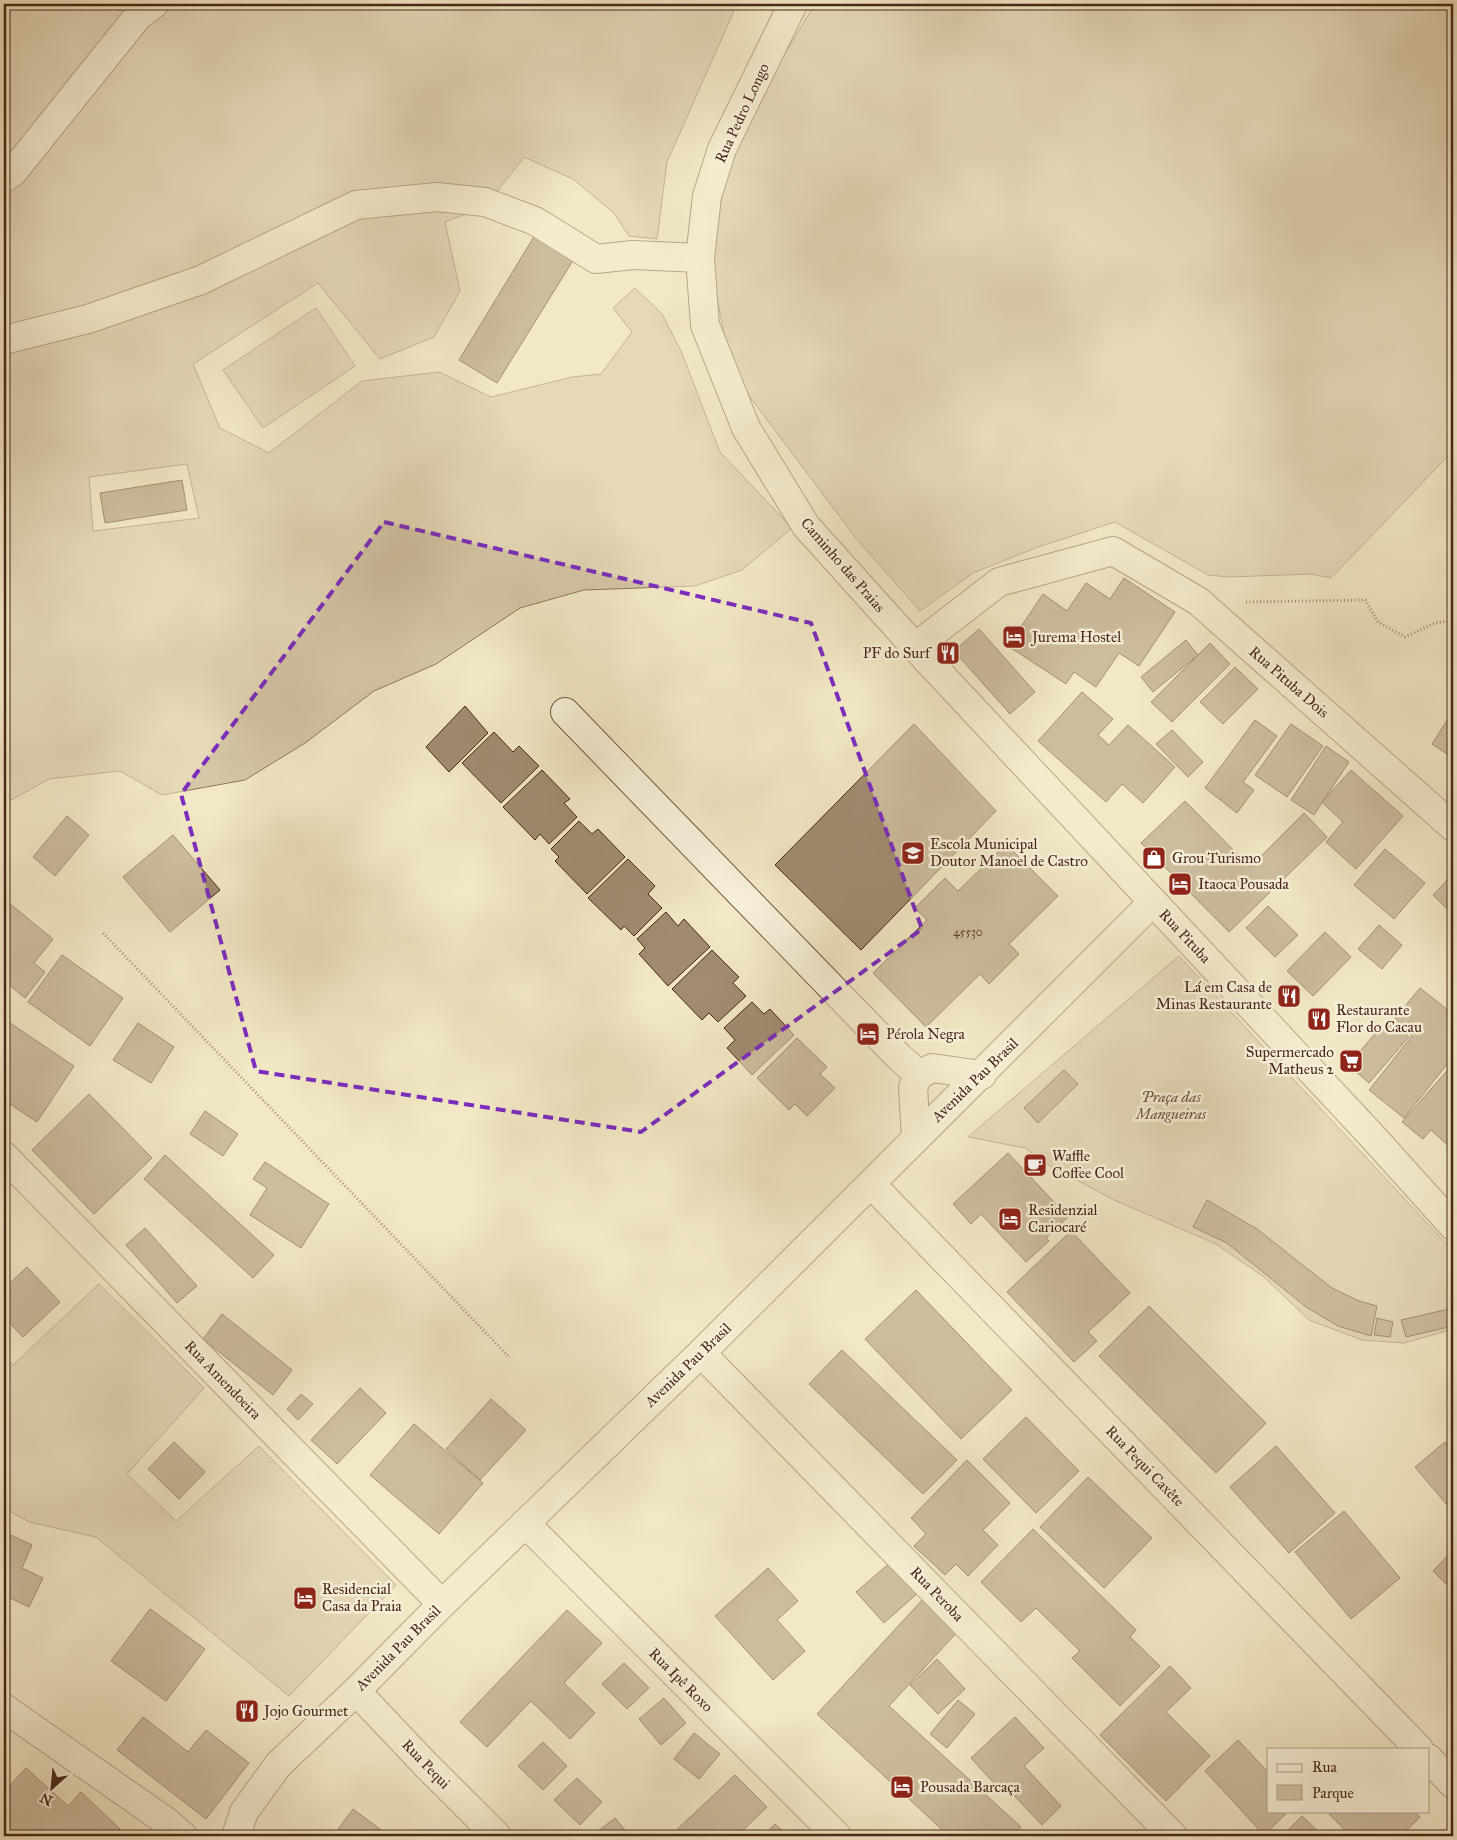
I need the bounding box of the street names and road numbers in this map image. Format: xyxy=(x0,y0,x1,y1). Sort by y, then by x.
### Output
street label: Rua Pedro Longo xyxy=(711,60,773,166)
street label: Caminho das Praias xyxy=(797,514,889,616)
street label: Rua Pituba Dois xyxy=(1245,642,1333,722)
street label: Rua Pituba xyxy=(1155,905,1215,967)
street label: Avenida Pau Brasil xyxy=(927,1033,1023,1127)
street label: Avenida Pau Brasil xyxy=(640,1318,736,1412)
street label: Rua Amendoeira xyxy=(181,1337,266,1424)
street label: Rua Pequi Caxête xyxy=(1101,1422,1188,1511)
street label: Rua Peroba xyxy=(906,1563,968,1626)
street label: Avenida Pau Brasil xyxy=(351,1601,445,1695)
street label: Rua Ipê Roxo xyxy=(645,1644,717,1716)
street label: Rua Pequi xyxy=(397,1736,454,1793)

